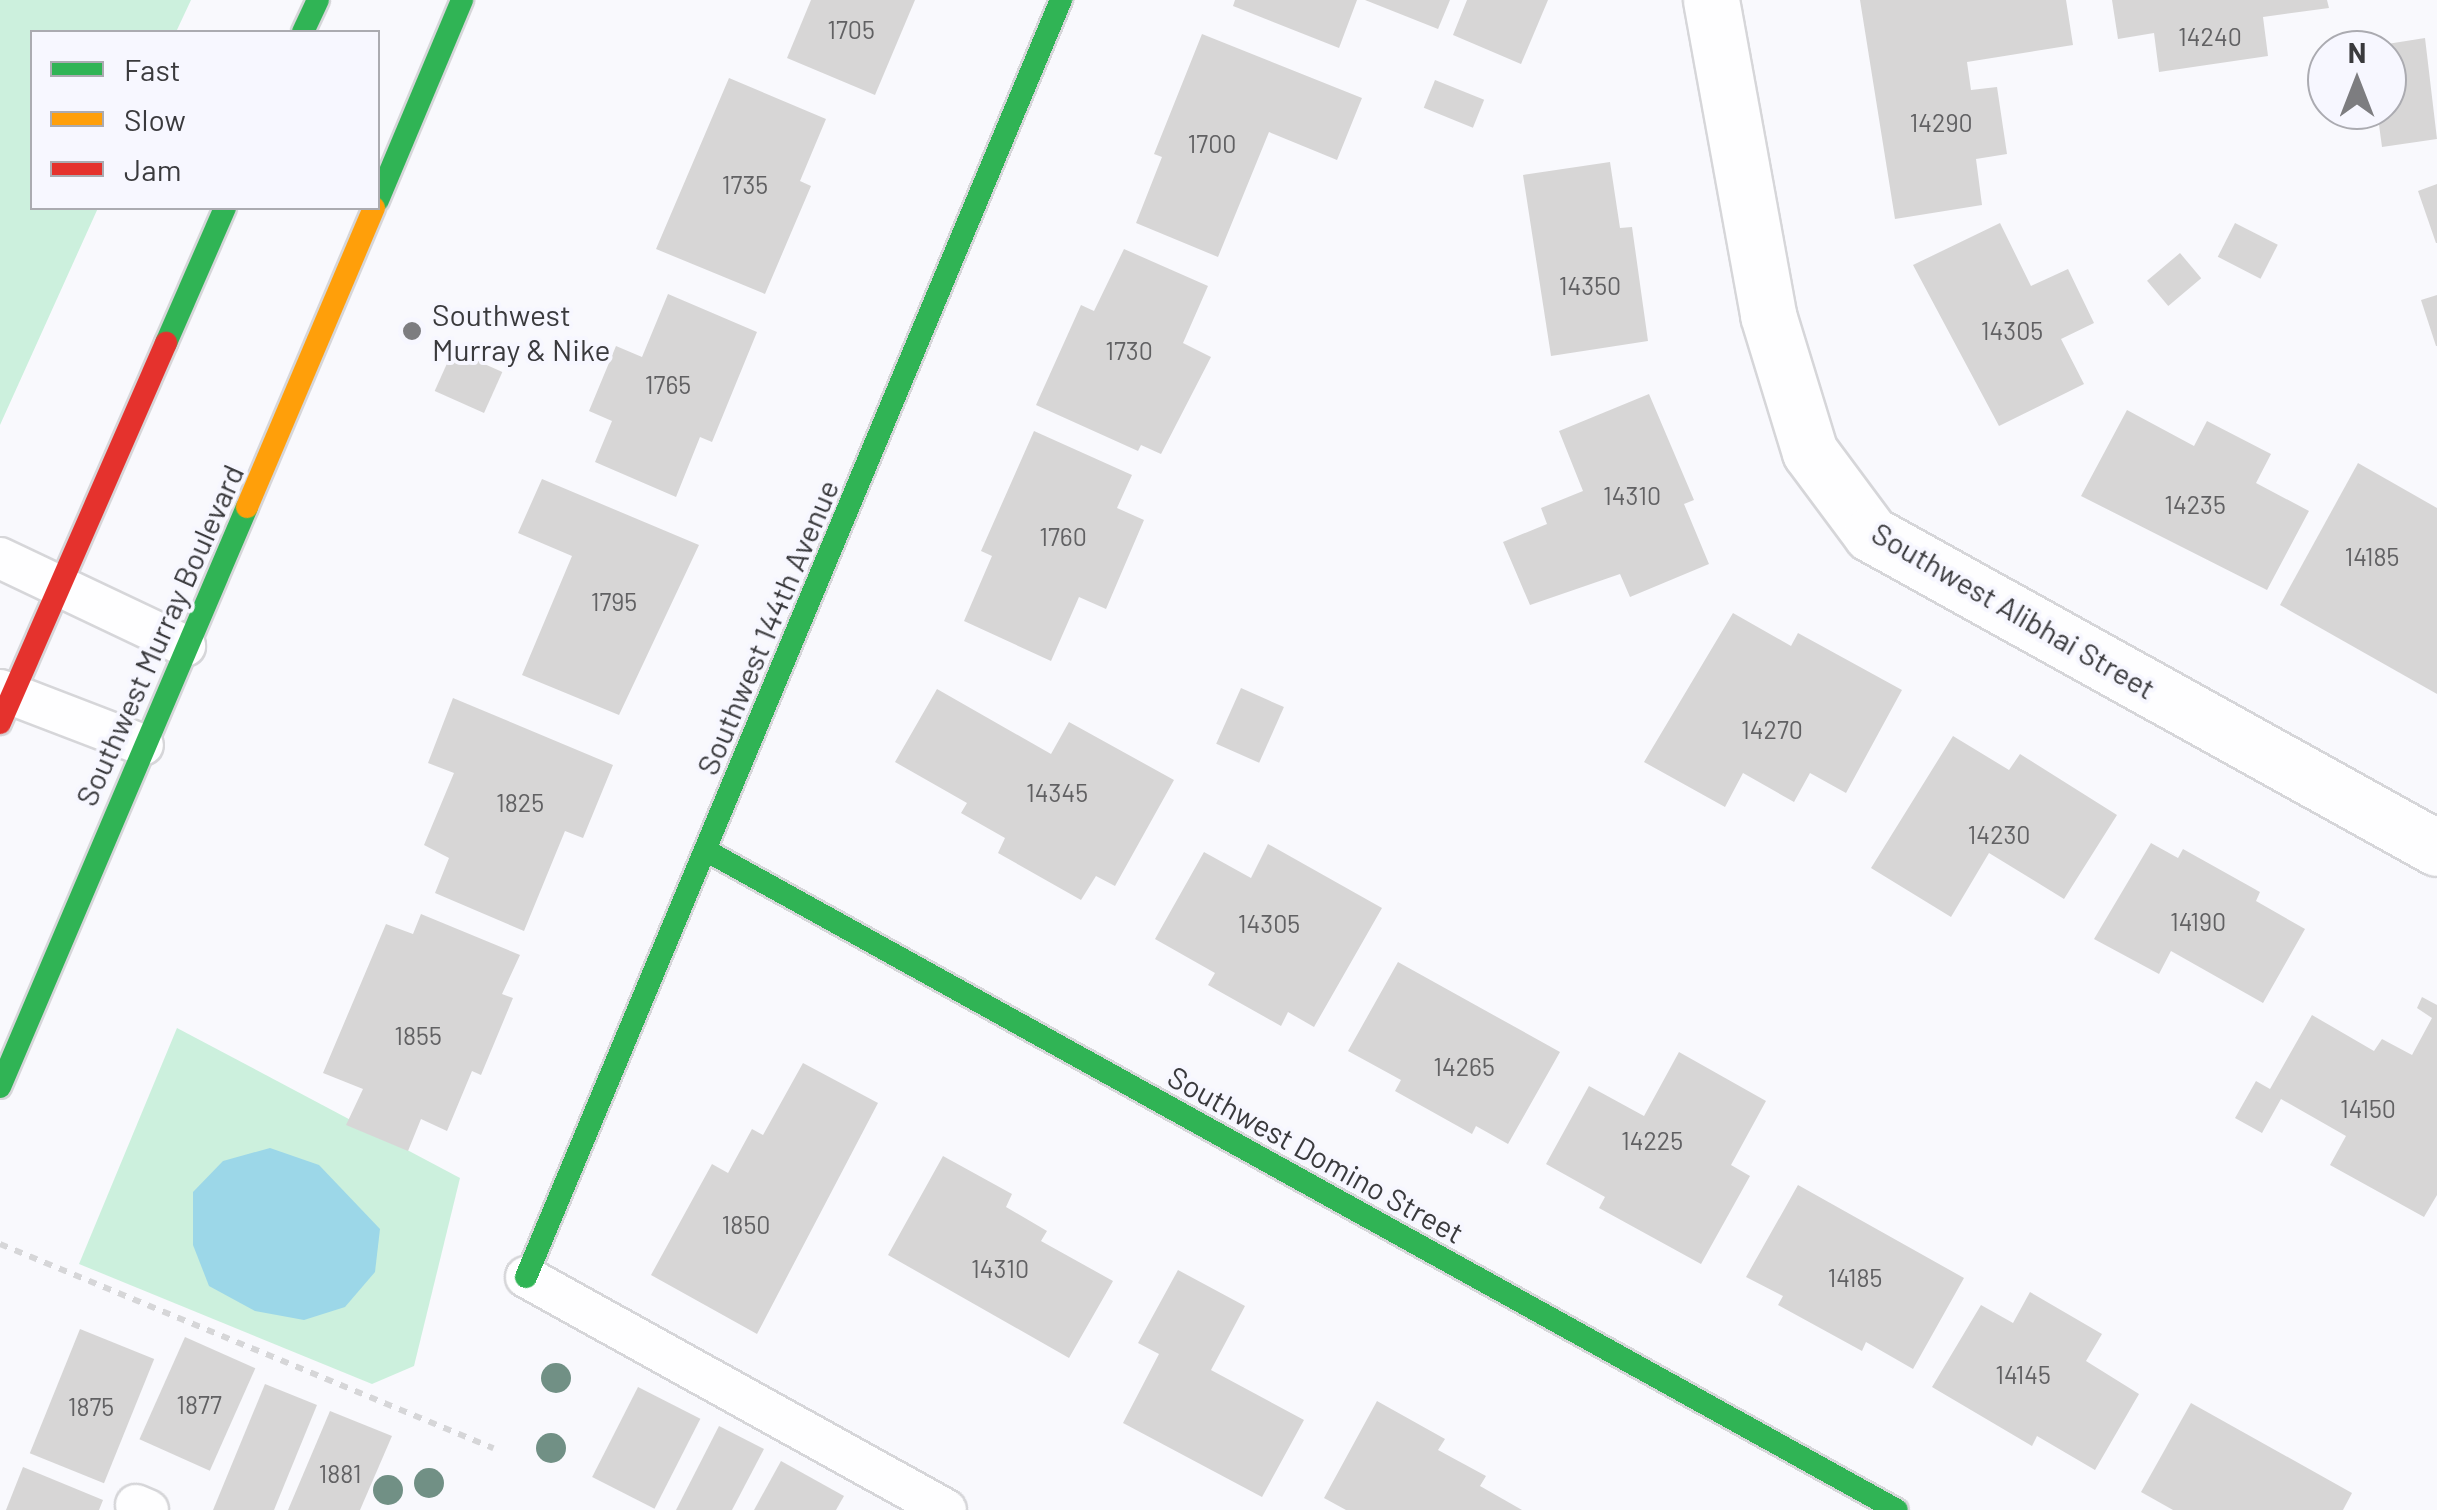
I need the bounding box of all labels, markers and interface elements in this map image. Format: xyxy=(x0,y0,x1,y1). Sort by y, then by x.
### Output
house number: 1705 xyxy=(827,14,875,44)
house number: 14240 xyxy=(2178,21,2242,51)
legend xyxy=(30,30,380,210)
north arrow xyxy=(2307,30,2407,130)
text: N xyxy=(2348,35,2366,69)
text: Fast xyxy=(124,51,181,87)
text: Slow xyxy=(124,101,186,137)
house number: 14290 xyxy=(1909,107,1973,137)
house number: 1700 xyxy=(1188,128,1236,158)
text: Jam xyxy=(124,151,181,187)
house number: 1735 xyxy=(722,169,768,199)
house number: 14350 xyxy=(1559,270,1621,300)
place label: Southwest Murray & Nike xyxy=(432,296,610,366)
house number: 14305 xyxy=(1981,315,2043,345)
marker: Southwest Murray & Nike xyxy=(401,320,423,342)
house number: 1730 xyxy=(1105,335,1153,365)
house number: 1765 xyxy=(645,369,691,399)
street label: Southwest Murray Boulevard xyxy=(67,459,251,811)
street label: Southwest 144th Avenue xyxy=(689,474,845,780)
house number: 14310 xyxy=(1603,480,1661,510)
house number: 14235 xyxy=(2164,489,2226,519)
street label: Southwest Alibhai Street xyxy=(1866,514,2162,706)
house number: 1760 xyxy=(1039,521,1087,551)
house number: 14185 xyxy=(2345,541,2399,571)
house number: 1795 xyxy=(591,586,637,616)
house number: 14270 xyxy=(1741,714,1803,744)
house number: 14345 xyxy=(1026,777,1088,807)
house number: 1825 xyxy=(496,787,544,817)
house number: 14230 xyxy=(1968,819,2030,849)
house number: 14190 xyxy=(2170,906,2226,936)
house number: 14305 xyxy=(1238,908,1300,938)
house number: 1855 xyxy=(394,1020,442,1050)
house number: 14265 xyxy=(1433,1051,1495,1081)
street label: Southwest Domino Street xyxy=(1162,1058,1470,1250)
house number: 14150 xyxy=(2340,1093,2396,1123)
house number: 14225 xyxy=(1621,1125,1683,1155)
house number: 1850 xyxy=(722,1209,770,1239)
house number: 14310 xyxy=(971,1253,1029,1283)
house number: 14185 xyxy=(1828,1262,1882,1292)
house number: 14145 xyxy=(1995,1359,2051,1389)
house number: 1877 xyxy=(176,1389,222,1419)
house number: 1875 xyxy=(68,1391,114,1421)
house number: 1881 xyxy=(319,1458,361,1488)

